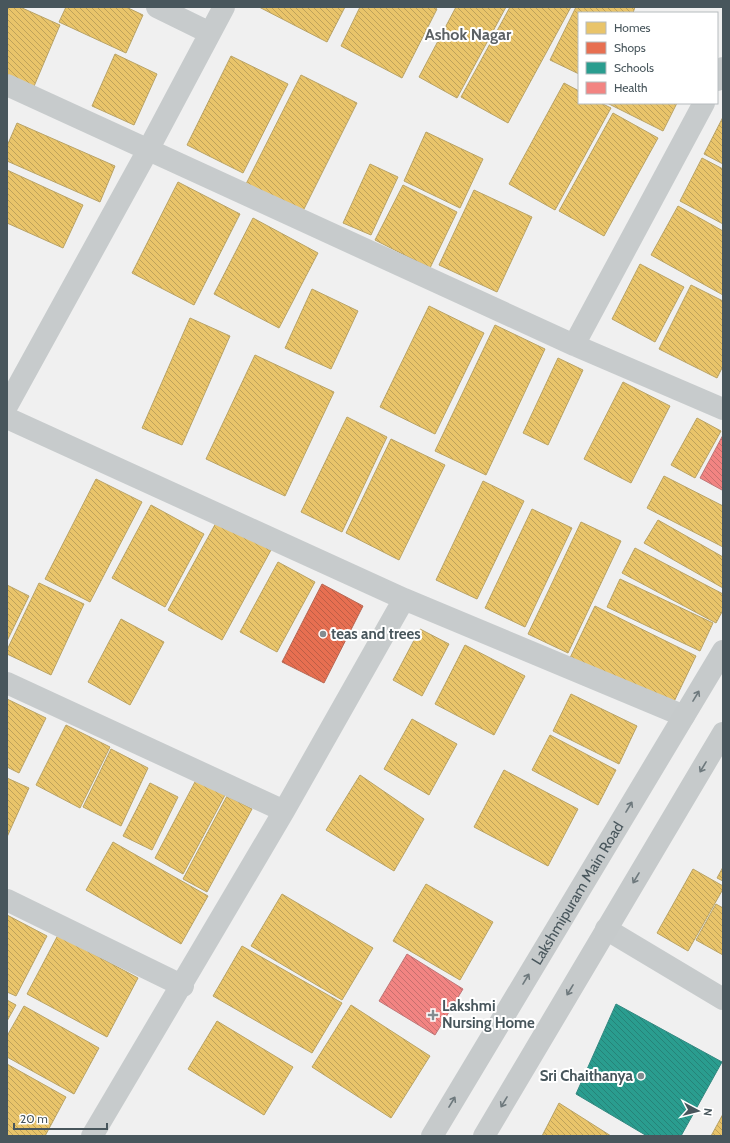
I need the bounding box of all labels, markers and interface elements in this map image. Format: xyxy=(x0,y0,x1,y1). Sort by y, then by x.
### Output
legend xyxy=(578,12,718,104)
text: Homes xyxy=(614,20,651,35)
district label: Ashok Nagar xyxy=(425,25,512,44)
text: Shops xyxy=(614,40,646,55)
text: Schools xyxy=(614,60,654,75)
text: Health xyxy=(614,80,648,95)
place label: teas and trees xyxy=(331,625,421,643)
marker: teas and trees xyxy=(318,629,328,639)
one-way arrow xyxy=(692,691,700,702)
one-way arrow xyxy=(699,761,707,772)
one-way arrow xyxy=(625,801,633,813)
street label: Lakshmipuram Main Road xyxy=(528,819,627,968)
one-way arrow xyxy=(632,872,640,884)
one-way arrow xyxy=(522,973,530,985)
one-way arrow xyxy=(566,984,574,995)
place label: Lakshmi Nursing Home xyxy=(442,997,535,1032)
marker: Lakshmi Nursing Home xyxy=(427,1009,439,1021)
place label: Sri Chaithanya xyxy=(540,1067,634,1085)
marker: Sri Chaithanya xyxy=(636,1071,646,1081)
north arrow xyxy=(678,1091,718,1131)
one-way arrow xyxy=(449,1096,457,1108)
one-way arrow xyxy=(500,1096,508,1107)
scale bar xyxy=(14,1105,107,1131)
text: N xyxy=(701,1108,715,1117)
text: 20 m xyxy=(20,1111,48,1126)

